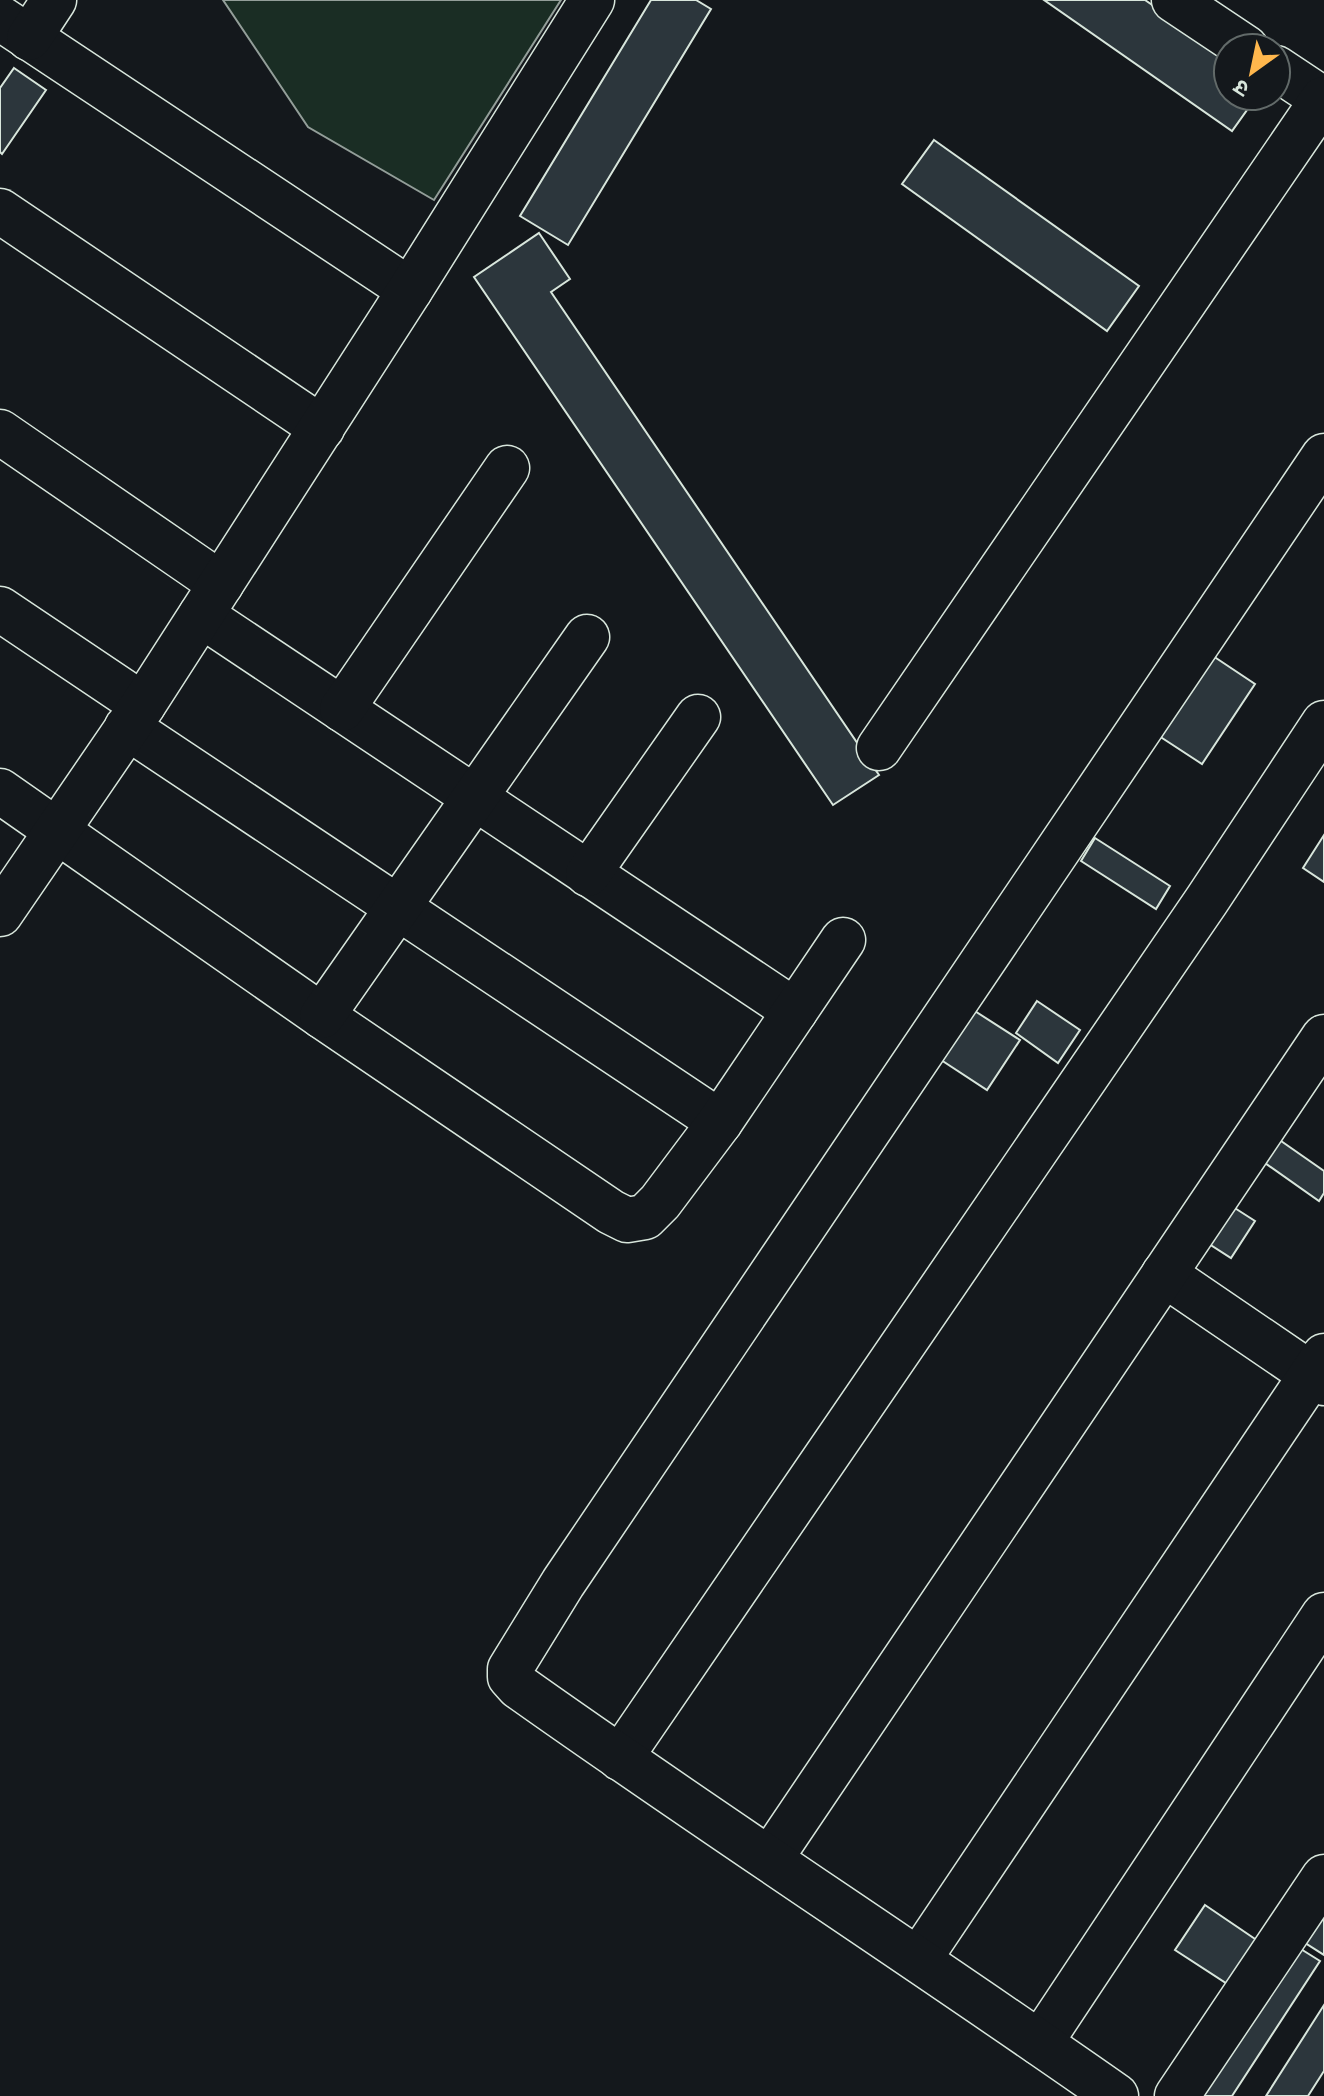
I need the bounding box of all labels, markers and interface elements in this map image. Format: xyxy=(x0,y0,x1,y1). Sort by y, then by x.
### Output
north arrow xyxy=(1212,32,1292,112)
text: उ xyxy=(1228,73,1254,102)

